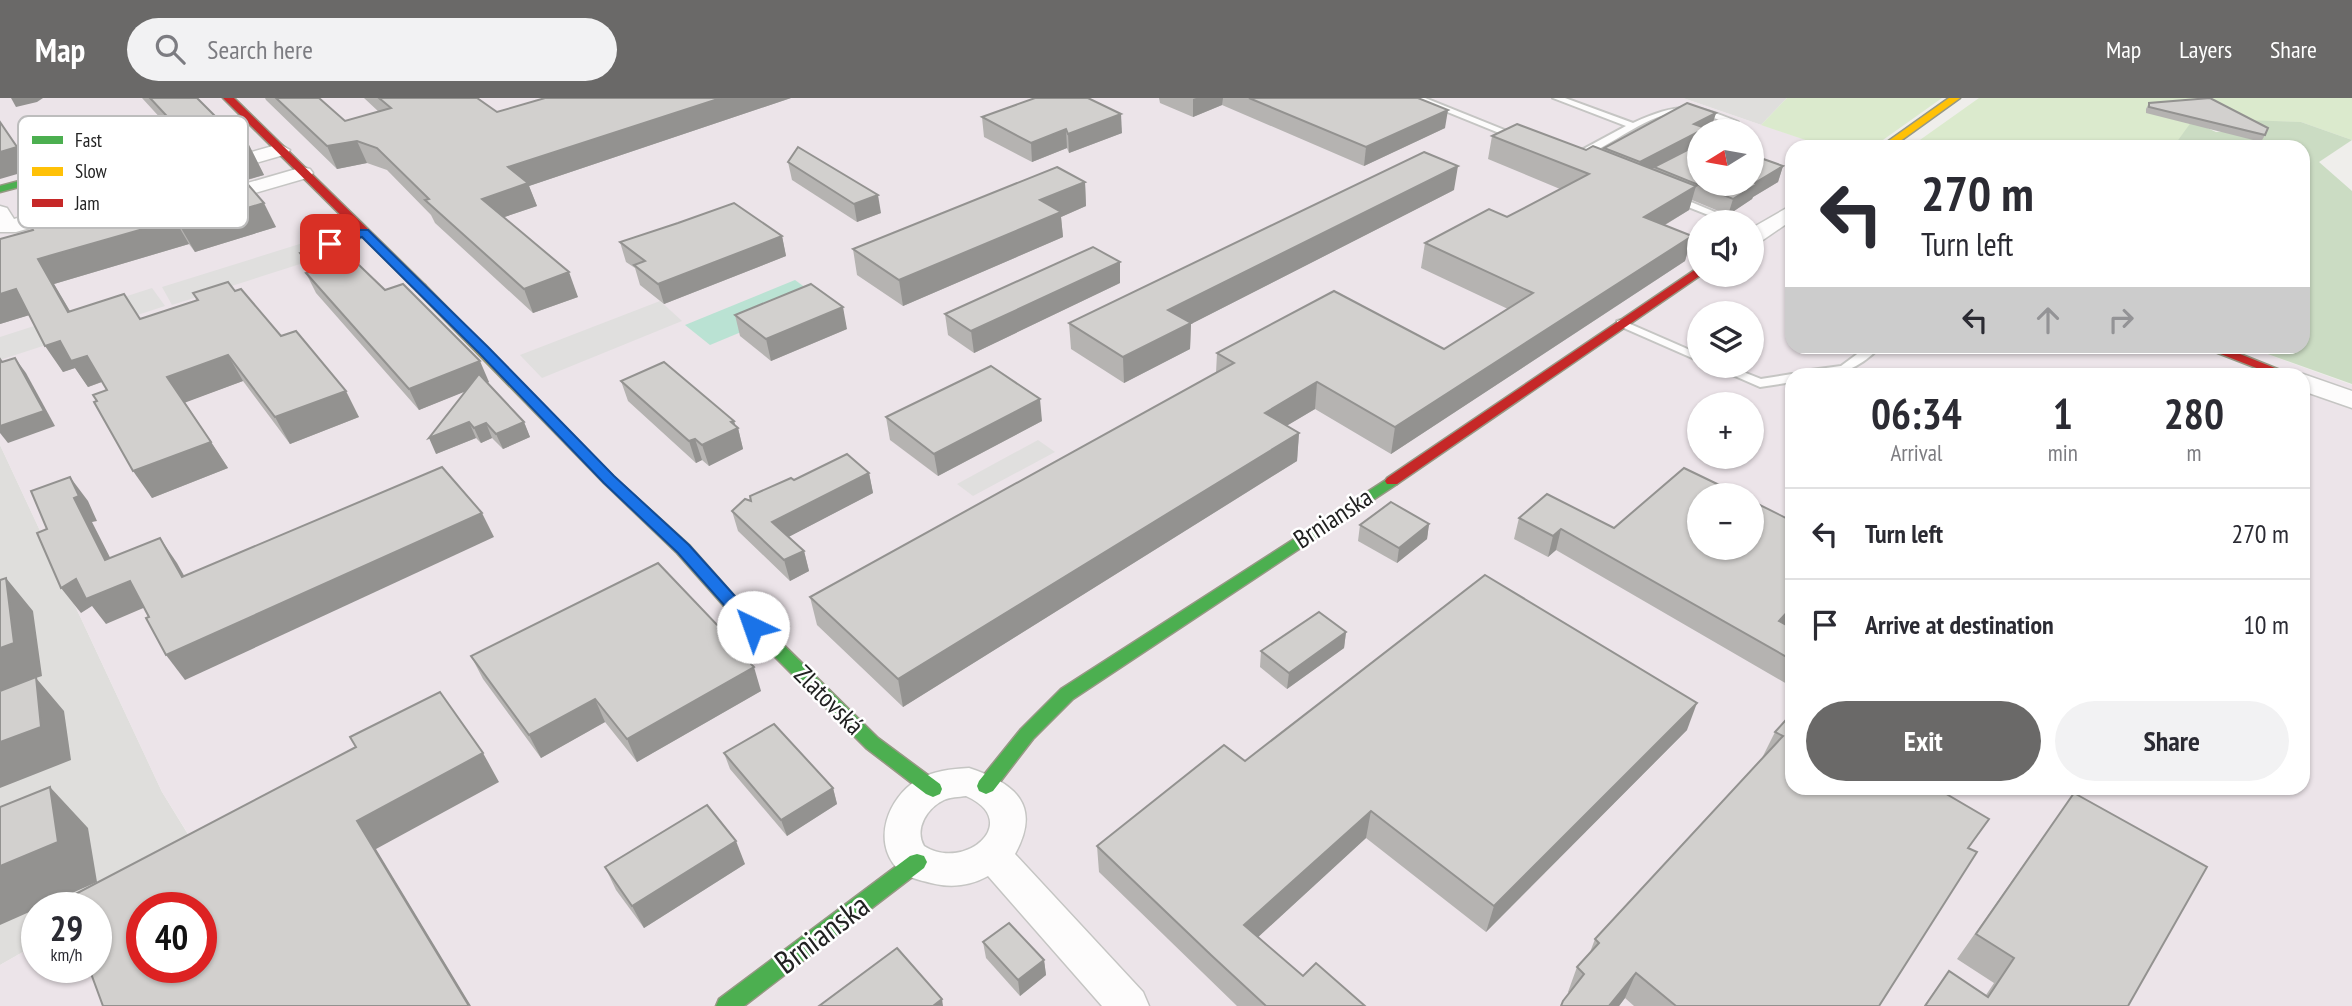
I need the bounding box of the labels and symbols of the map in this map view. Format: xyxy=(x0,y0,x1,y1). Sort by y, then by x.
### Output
legend xyxy=(18,116,248,228)
north arrow xyxy=(1687,119,1764,196)
text: Fast xyxy=(75,128,103,152)
text: Slow xyxy=(75,159,108,183)
text: Jam xyxy=(74,191,100,215)
pin xyxy=(300,214,360,274)
street label: Brnianska xyxy=(1287,480,1378,555)
position arrow xyxy=(716,590,790,664)
street label: Zlatovská xyxy=(788,658,871,741)
street label: Brnianska xyxy=(766,884,877,982)
speed limit sign: 40 xyxy=(126,892,217,983)

